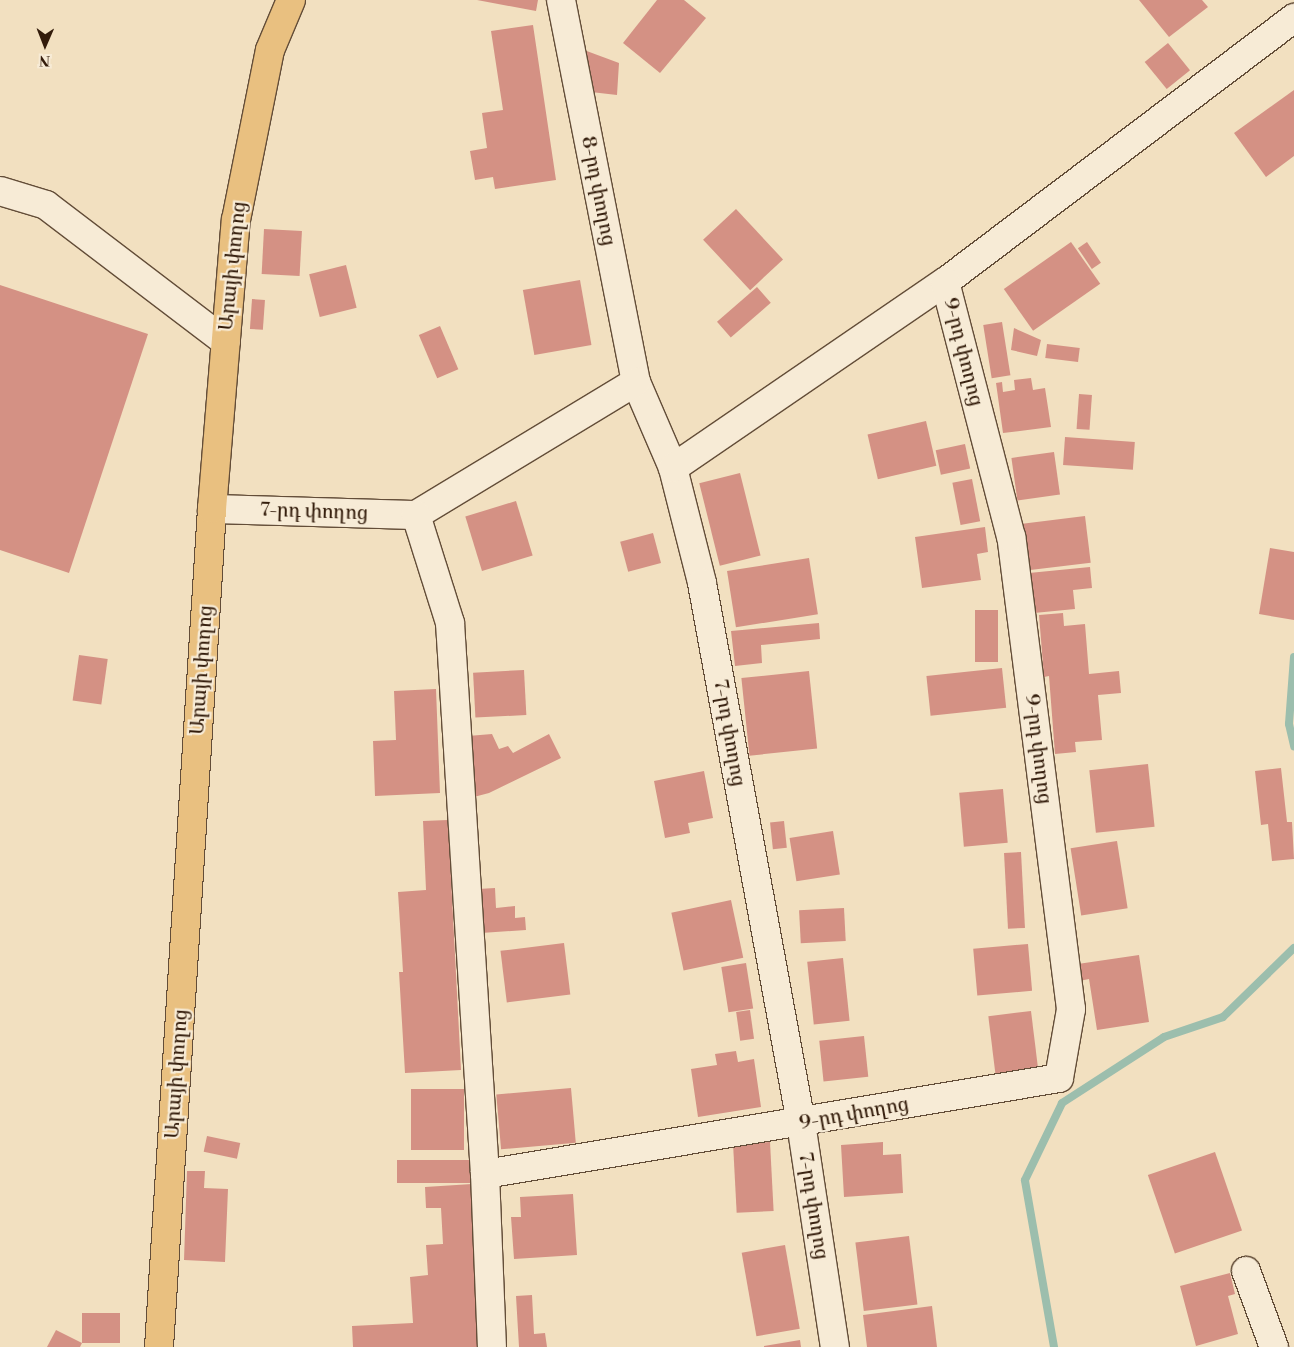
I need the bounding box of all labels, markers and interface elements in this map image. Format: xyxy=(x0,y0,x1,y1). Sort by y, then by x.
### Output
north arrow xyxy=(20,20,70,70)
text: N xyxy=(39,51,50,69)
street label: 8-րդ փողոց xyxy=(576,134,620,248)
street label: Արայի փողոց xyxy=(214,200,252,332)
street label: 9-րդ փողոց xyxy=(938,295,988,409)
street label: 7-րդ փողոց xyxy=(259,498,369,526)
street label: Արայի փողոց xyxy=(186,604,218,736)
street label: 7-րդ փողոց xyxy=(708,678,750,788)
street label: 9-րդ փողոց xyxy=(1019,692,1057,806)
street label: Արայի փողոց xyxy=(161,1008,193,1140)
street label: 9-րդ փողոց xyxy=(797,1093,911,1135)
street label: 7-րդ փողոց xyxy=(793,1151,833,1261)

